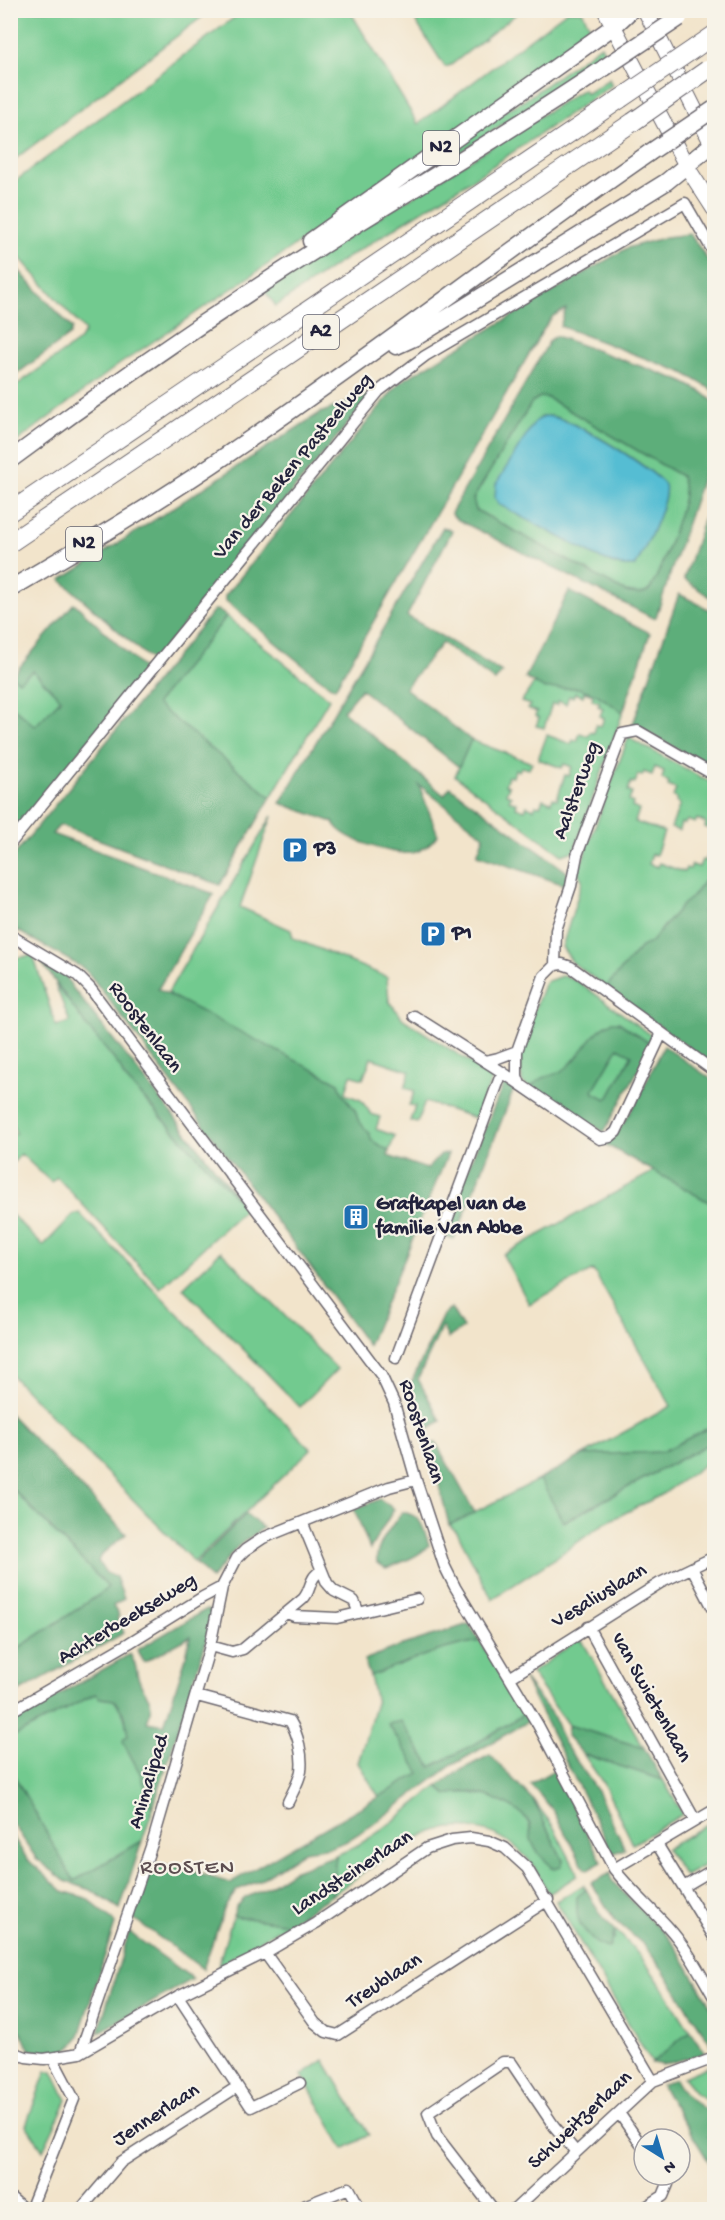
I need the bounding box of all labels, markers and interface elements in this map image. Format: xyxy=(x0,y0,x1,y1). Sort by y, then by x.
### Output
road number: N2 xyxy=(423,131,459,165)
road number: A2 xyxy=(303,315,339,349)
street label: Van der Beken Pasteelweg xyxy=(208,369,379,566)
road number: N2 xyxy=(66,527,102,561)
street label: Aalsterweg xyxy=(549,739,607,843)
parking icon: P3 xyxy=(280,835,310,865)
place label: P3 xyxy=(313,838,337,863)
parking icon: P1 xyxy=(418,919,448,949)
place label: P1 xyxy=(451,922,472,947)
street label: Roostenlaan xyxy=(102,977,186,1079)
place label: Grafkapel van de familie Van Abbe xyxy=(375,1193,527,1242)
building icon: Grafkapel van de familie Van Abbe xyxy=(341,1202,371,1232)
street label: Roostenlaan xyxy=(391,1377,449,1487)
street label: Vesaliuslaan xyxy=(547,1559,652,1636)
street label: Achterbeekseweg xyxy=(54,1569,202,1671)
street label: van Swietenlaan xyxy=(604,1629,696,1767)
street label: Animalipad xyxy=(124,1730,177,1832)
street label: Landsteinerlaan xyxy=(288,1826,418,1922)
district label: ROOSTEN xyxy=(140,1856,236,1882)
street label: Treublaan xyxy=(342,1948,428,2016)
street label: Schweitzerlaan xyxy=(524,2066,638,2176)
street label: Jennerlaan xyxy=(109,2079,205,2153)
north arrow xyxy=(632,2127,692,2187)
text: N xyxy=(659,2155,679,2177)

